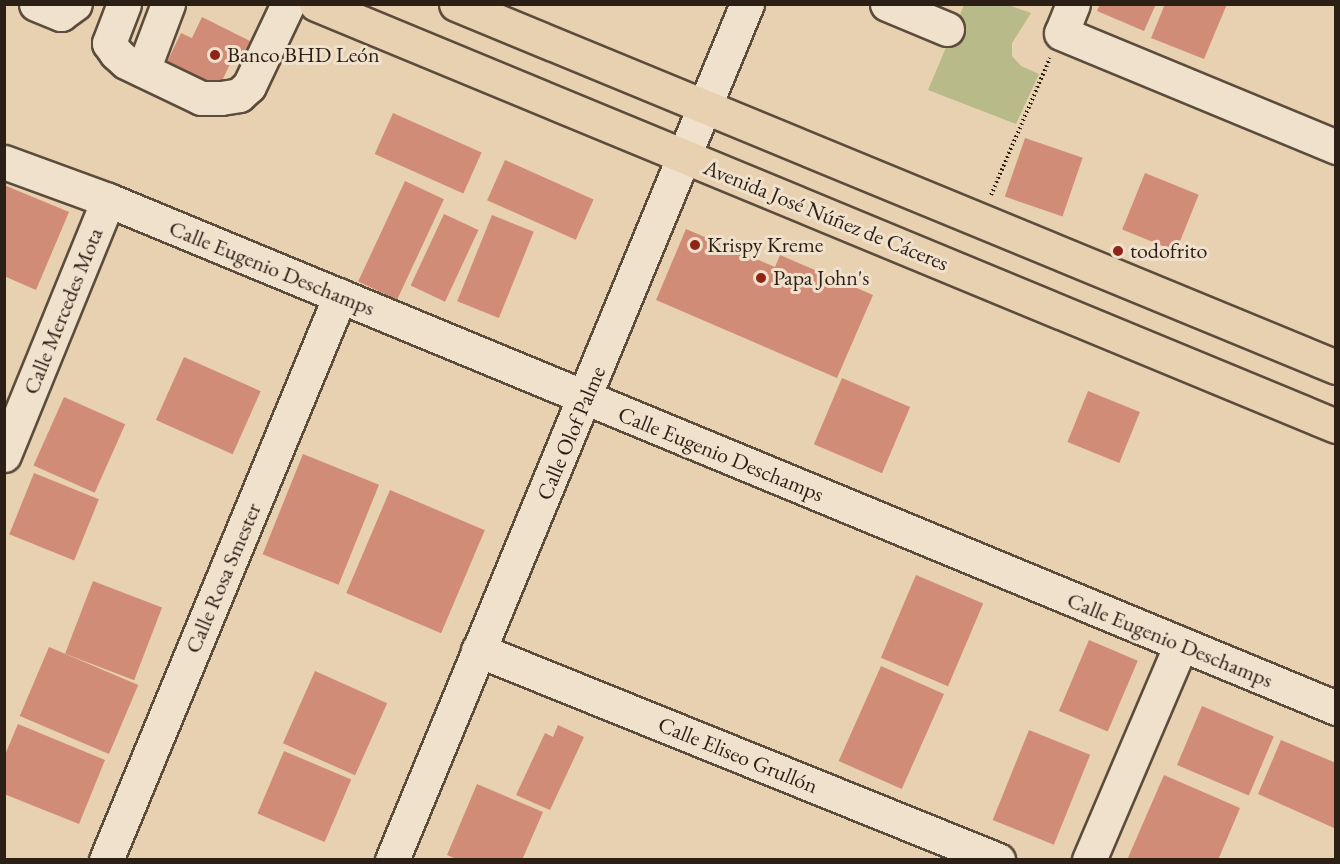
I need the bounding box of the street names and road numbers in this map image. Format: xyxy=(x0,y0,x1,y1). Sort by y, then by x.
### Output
street label: Avenida José Núñez de Cáceres xyxy=(700,154,952,276)
street label: Calle Eugenio Deschamps xyxy=(165,215,379,321)
street label: Calle Mercedes Mota xyxy=(18,224,108,398)
street label: Calle Olof Palme xyxy=(531,362,611,504)
street label: Calle Eugenio Deschamps xyxy=(614,401,828,507)
street label: Calle Rosa Smester xyxy=(179,499,267,657)
street label: Calle Eugenio Deschamps xyxy=(1063,587,1277,693)
street label: Calle Eliseo Grullón xyxy=(654,711,822,799)

